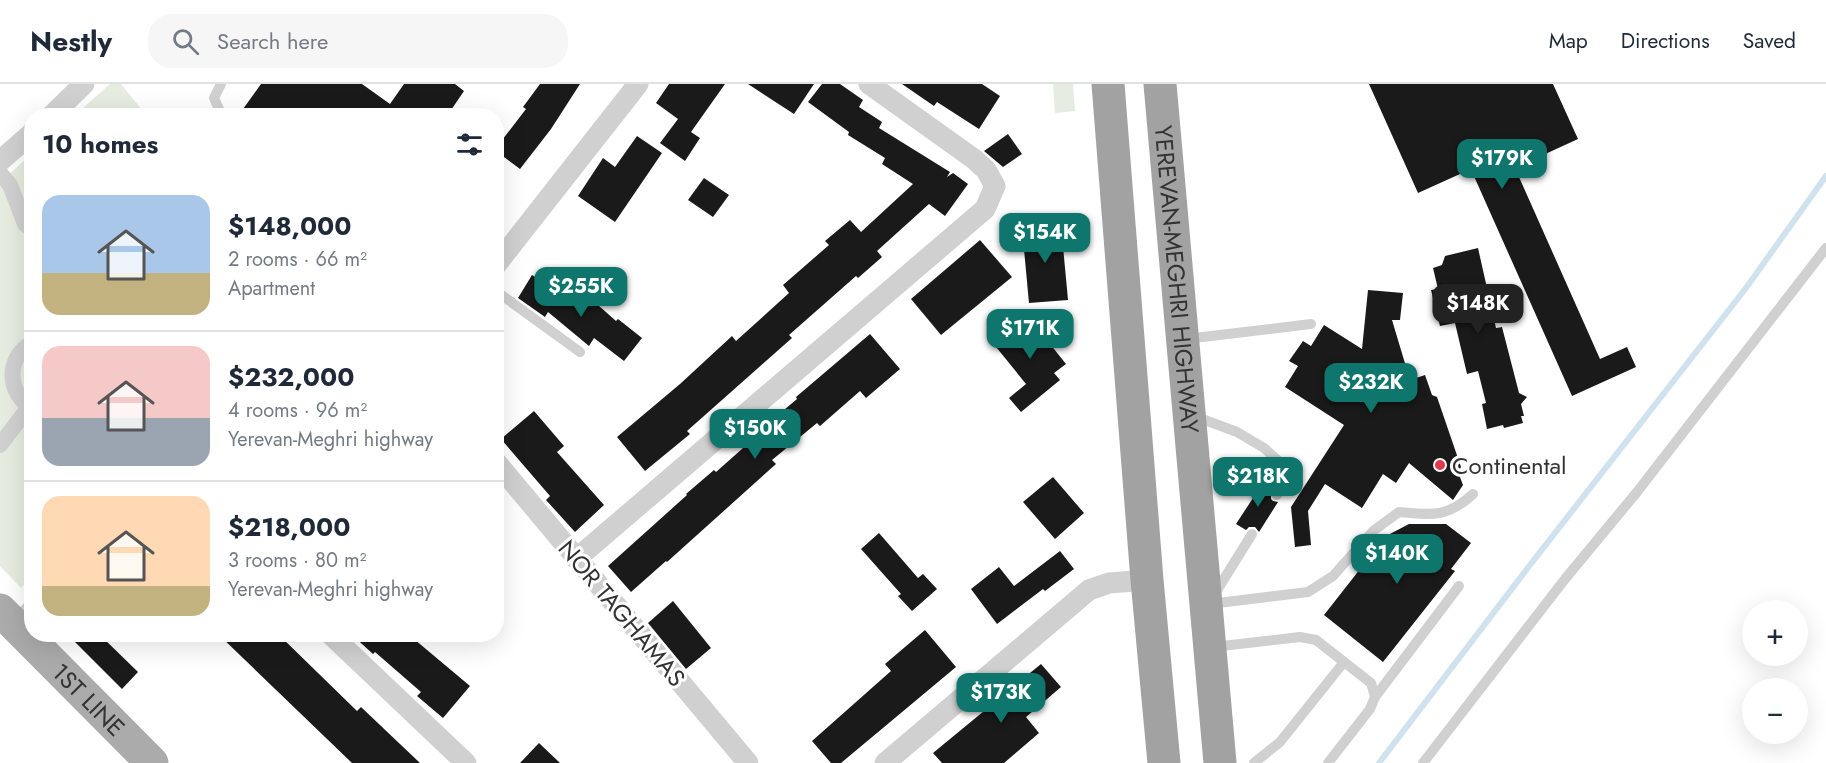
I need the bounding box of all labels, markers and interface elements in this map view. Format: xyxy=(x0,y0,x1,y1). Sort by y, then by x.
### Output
search box xyxy=(148,14,568,68)
text: Nestly xyxy=(30,21,112,62)
icon: search xyxy=(169,25,202,58)
text: Search here xyxy=(217,25,328,57)
text: Map xyxy=(1549,26,1588,56)
text: Directions xyxy=(1621,26,1710,56)
text: Saved xyxy=(1743,26,1796,56)
street label: YEREVAN-MEGHRI HIGHWAY xyxy=(1146,124,1208,435)
text: 10 homes xyxy=(42,125,158,163)
icon: filters xyxy=(453,128,486,161)
pin: $179K xyxy=(1460,139,1544,190)
text: $179K xyxy=(1471,144,1533,173)
text: $148,000 xyxy=(228,207,352,245)
pin: $154K xyxy=(1003,213,1087,264)
text: $154K xyxy=(1013,218,1077,247)
icon: home xyxy=(90,219,162,291)
text: 2 rooms · 66 m² xyxy=(228,245,367,274)
pin: $255K xyxy=(539,267,623,318)
text: $255K xyxy=(548,272,614,301)
text: Apartment xyxy=(228,274,315,303)
pin: $148K xyxy=(1436,284,1520,335)
text: $148K xyxy=(1446,289,1510,318)
pin: $171K xyxy=(988,309,1072,360)
text: $171K xyxy=(1001,314,1059,343)
text: $232,000 xyxy=(228,358,355,396)
pin: $232K xyxy=(1329,363,1413,414)
text: $232K xyxy=(1338,368,1404,397)
icon: home xyxy=(90,370,162,442)
text: 4 rooms · 96 m² xyxy=(228,396,367,425)
pin: $150K xyxy=(713,409,797,460)
text: $150K xyxy=(724,414,786,443)
text: Yerevan-Meghri highway xyxy=(228,425,433,454)
place label: Continental xyxy=(1452,448,1567,483)
pin: $218K xyxy=(1216,457,1300,508)
marker: Continental xyxy=(1433,458,1447,472)
text: $218K xyxy=(1227,462,1289,491)
text: $218,000 xyxy=(228,508,350,546)
icon: home xyxy=(90,520,162,592)
street label: NOR TAGHAMAS xyxy=(550,532,694,694)
pin: $140K xyxy=(1355,534,1439,585)
text: $140K xyxy=(1365,539,1429,568)
text: 3 rooms · 80 m² xyxy=(228,546,366,575)
text: Yerevan-Meghri highway xyxy=(228,575,433,604)
map controls xyxy=(1742,600,1808,744)
button: + xyxy=(1742,600,1808,666)
street label: 1ST LINE xyxy=(44,655,133,744)
pin: $173K xyxy=(959,673,1043,724)
text: $173K xyxy=(970,678,1032,707)
button: − xyxy=(1742,678,1808,744)

